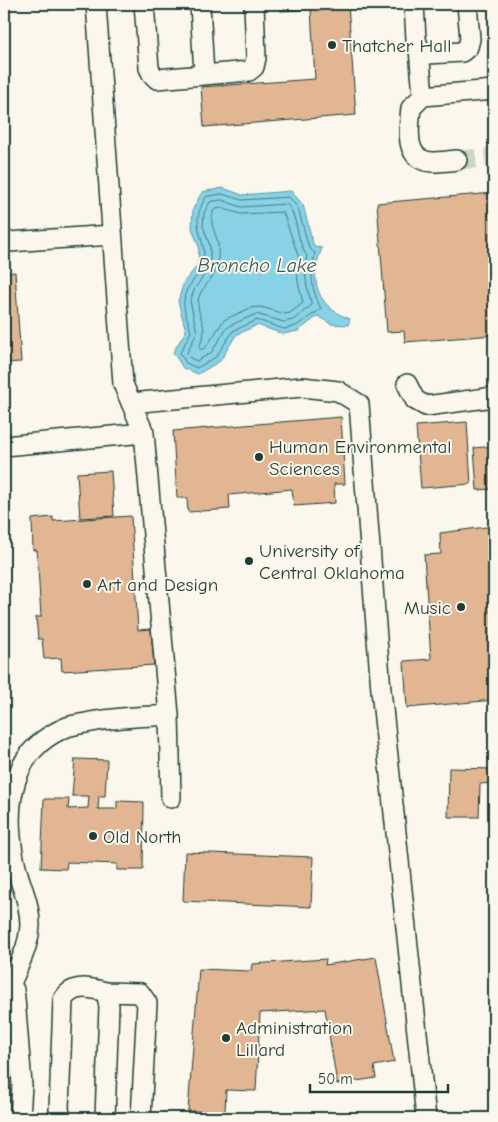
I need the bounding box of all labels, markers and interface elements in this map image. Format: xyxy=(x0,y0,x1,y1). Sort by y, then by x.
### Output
place label: Thatcher Hall xyxy=(342,35,451,57)
marker: Thatcher Hall xyxy=(326,39,338,51)
water label: Broncho Lake xyxy=(198,254,317,277)
place label: Human Environmental Sciences xyxy=(269,436,451,480)
marker: Human Environmental Sciences xyxy=(253,451,265,463)
place label: University of Central Oklahoma xyxy=(259,540,405,584)
marker: University of Central Oklahoma xyxy=(243,555,255,567)
place label: Art and Design xyxy=(97,574,218,596)
marker: Art and Design xyxy=(81,578,93,590)
place label: Music xyxy=(404,597,451,619)
marker: Music xyxy=(455,601,467,613)
place label: Old North xyxy=(103,826,182,848)
marker: Old North xyxy=(87,830,99,842)
place label: Administration Lillard xyxy=(236,1017,353,1061)
marker: Administration Lillard xyxy=(220,1032,232,1044)
scale bar xyxy=(310,1062,448,1094)
text: 50 m xyxy=(318,1070,353,1088)

